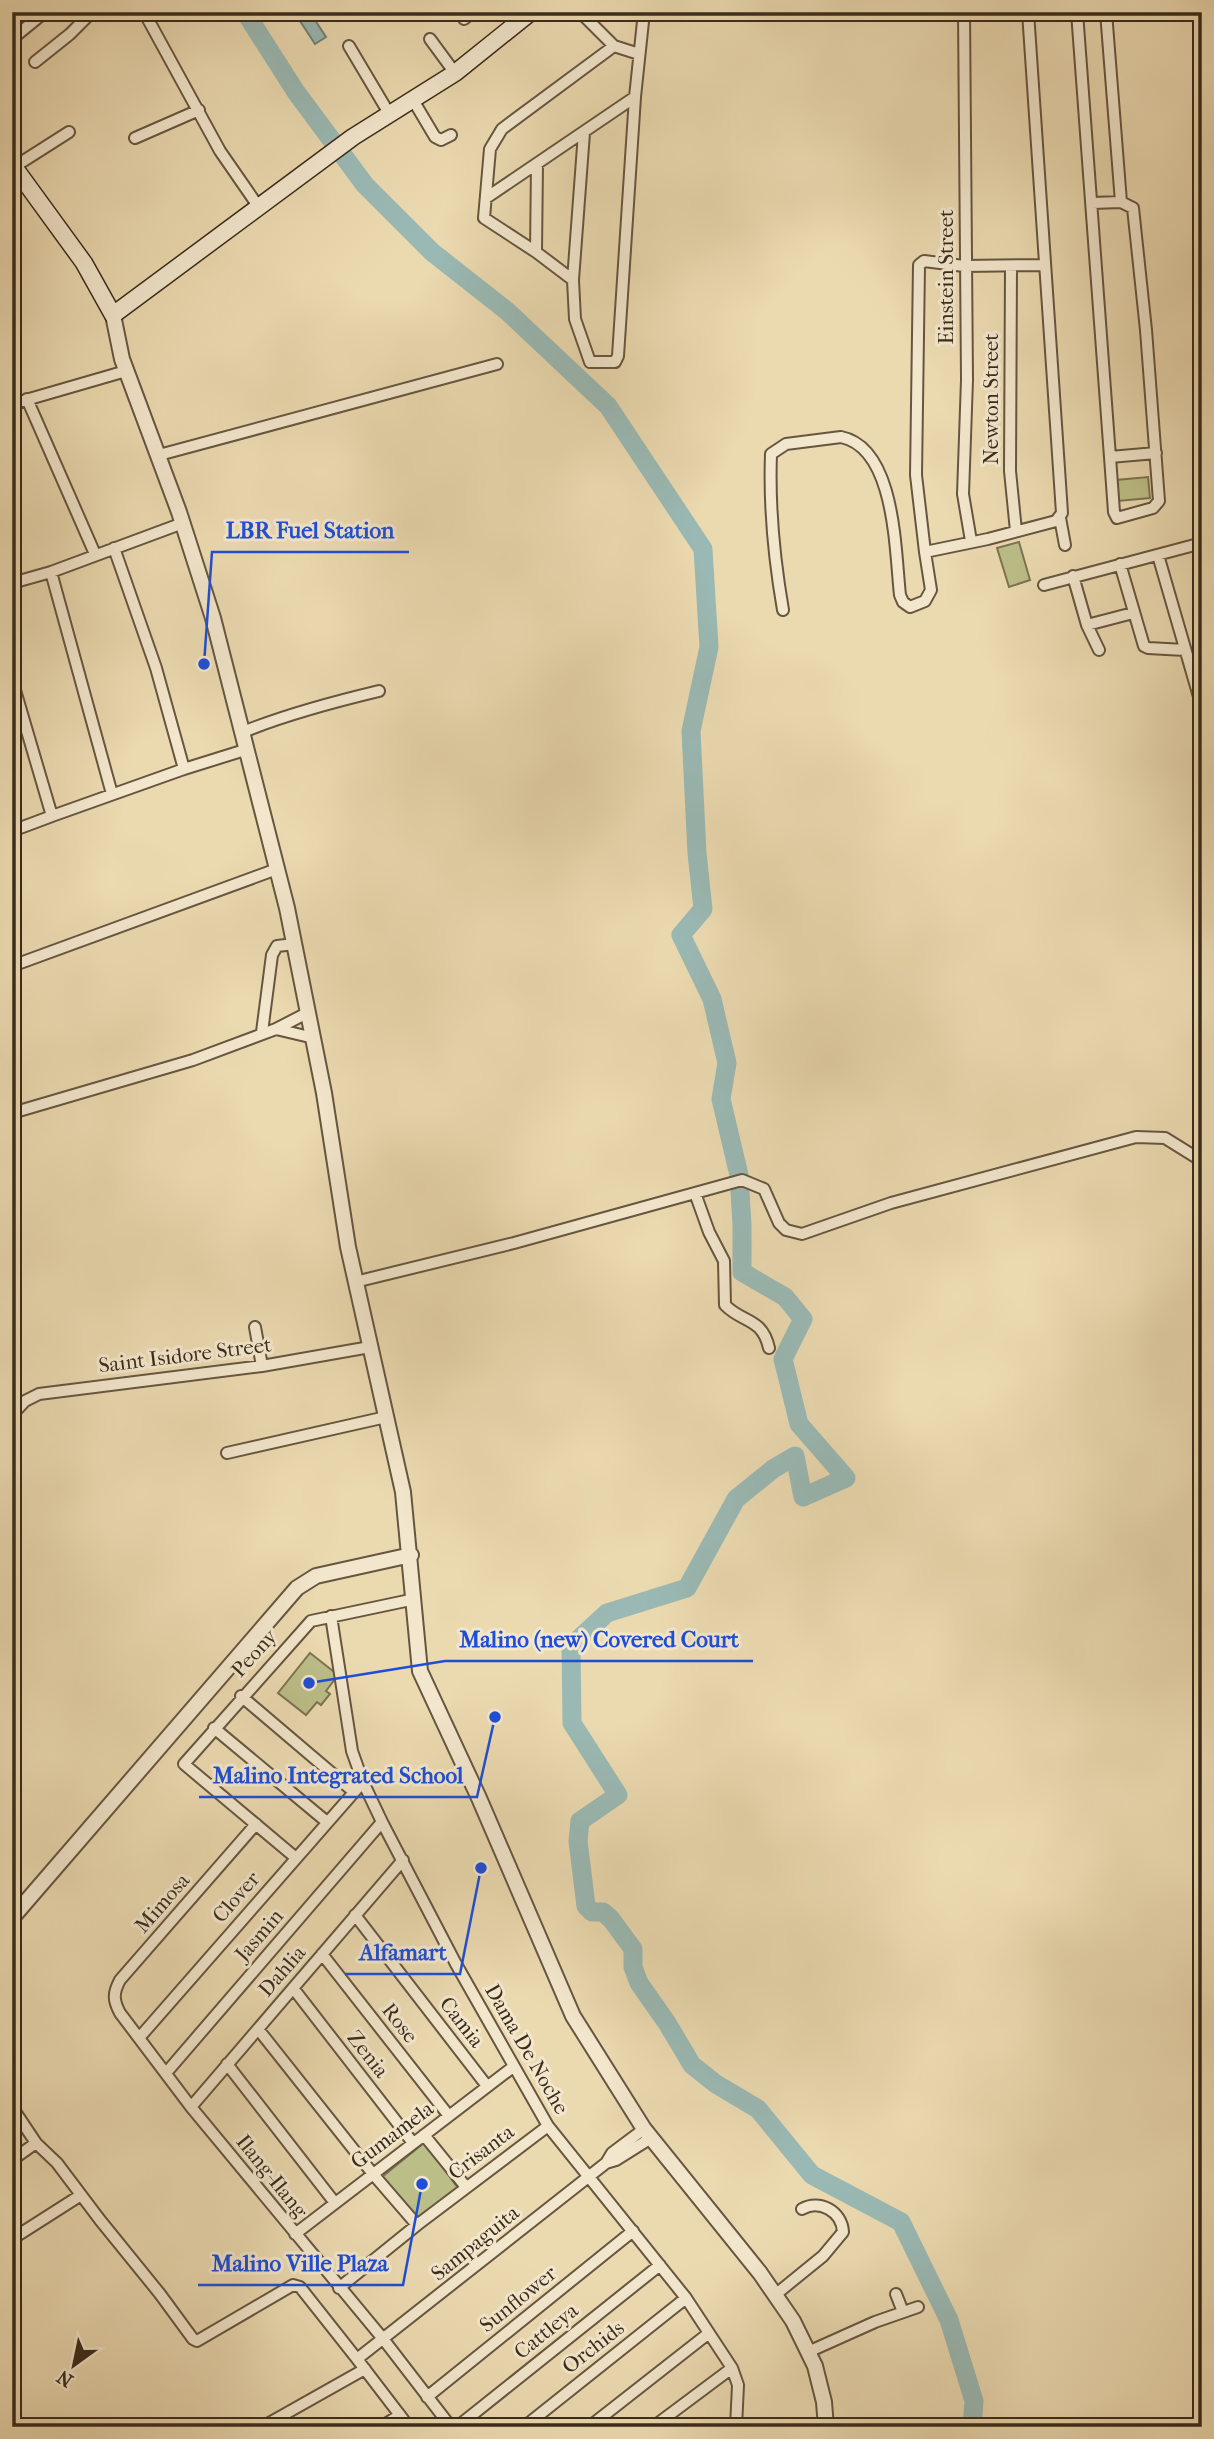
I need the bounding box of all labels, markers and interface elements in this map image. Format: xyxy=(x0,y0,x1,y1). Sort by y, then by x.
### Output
street label: Einstein Street xyxy=(934,209,958,345)
street label: Newton Street xyxy=(979,333,1003,465)
callout: LBR Fuel Station xyxy=(212,508,409,552)
text: LBR Fuel Station xyxy=(226,517,395,544)
street label: Saint Isidore Street xyxy=(97,1332,273,1378)
callout: Malino (new) Covered Court xyxy=(445,1617,753,1661)
street label: Peony xyxy=(226,1624,282,1682)
text: Malino (new) Covered Court xyxy=(459,1626,740,1653)
callout: Malino Integrated School xyxy=(199,1753,477,1797)
text: Malino Integrated School xyxy=(213,1762,464,1789)
street label: Clover xyxy=(207,1867,265,1927)
street label: Mimosa xyxy=(130,1868,195,1938)
street label: Jasmin xyxy=(229,1904,288,1967)
callout: Alfamart xyxy=(345,1930,460,1974)
text: Alfamart xyxy=(357,1939,447,1966)
street label: Dahlia xyxy=(254,1941,311,2001)
street label: Dama De Noche xyxy=(480,1980,574,2118)
street label: Camia xyxy=(435,1992,489,2052)
street label: Rose xyxy=(377,1998,423,2048)
street label: Zenia xyxy=(342,2026,394,2082)
street label: Gumamela xyxy=(346,2096,438,2174)
street label: Crisanta xyxy=(443,2119,519,2184)
street label: Ilang-Ilang xyxy=(231,2130,313,2223)
street label: Sampaguita xyxy=(426,2200,524,2286)
callout: Malino Ville Plaza xyxy=(198,2241,403,2285)
text: Malino Ville Plaza xyxy=(212,2250,390,2277)
street label: Sunflower xyxy=(475,2261,561,2337)
street label: Cattleya xyxy=(509,2298,583,2364)
street label: Orchids xyxy=(557,2315,629,2379)
north arrow xyxy=(38,2330,108,2400)
text: N xyxy=(53,2365,77,2392)

